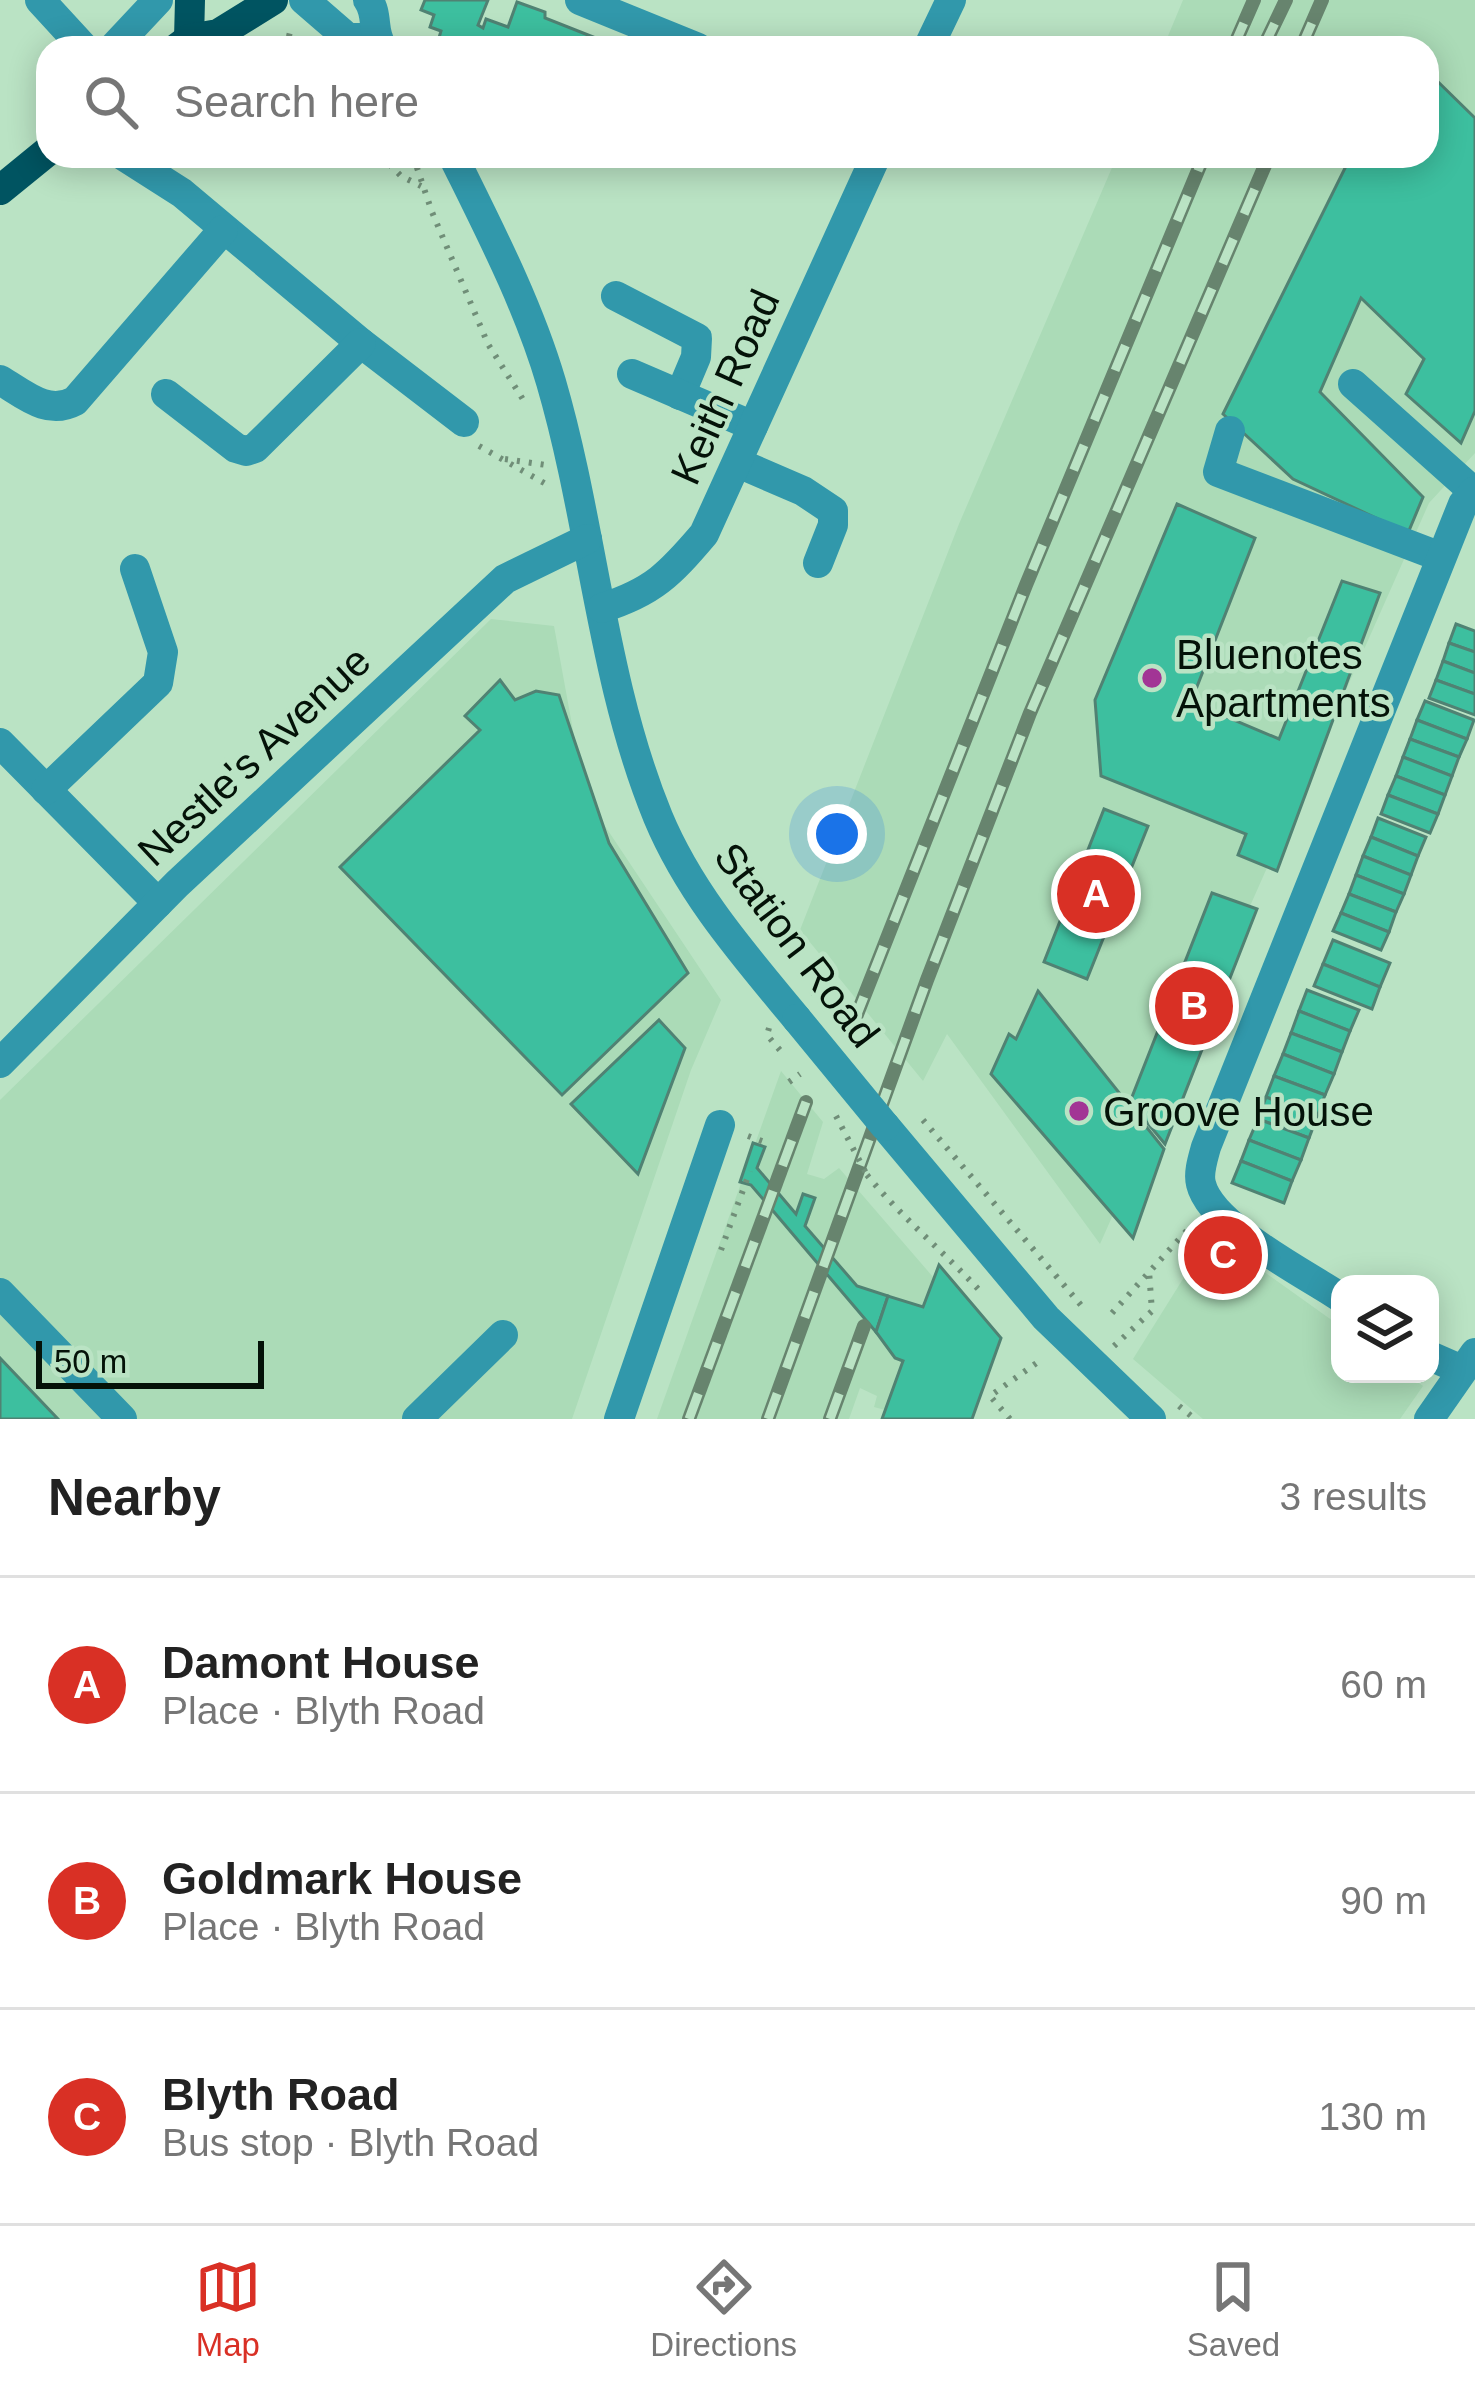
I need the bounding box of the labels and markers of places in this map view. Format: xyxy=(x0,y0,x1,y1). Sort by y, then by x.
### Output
place label: Bluenotes Apartments xyxy=(1176,631,1391,726)
marker: Bluenotes Apartments xyxy=(1139,665,1165,691)
pin: A xyxy=(1057,849,1135,939)
pin: B xyxy=(1155,961,1233,1051)
place label: Groove House xyxy=(1103,1088,1374,1135)
marker: Groove House xyxy=(1066,1098,1092,1124)
pin: C xyxy=(1184,1210,1262,1300)

